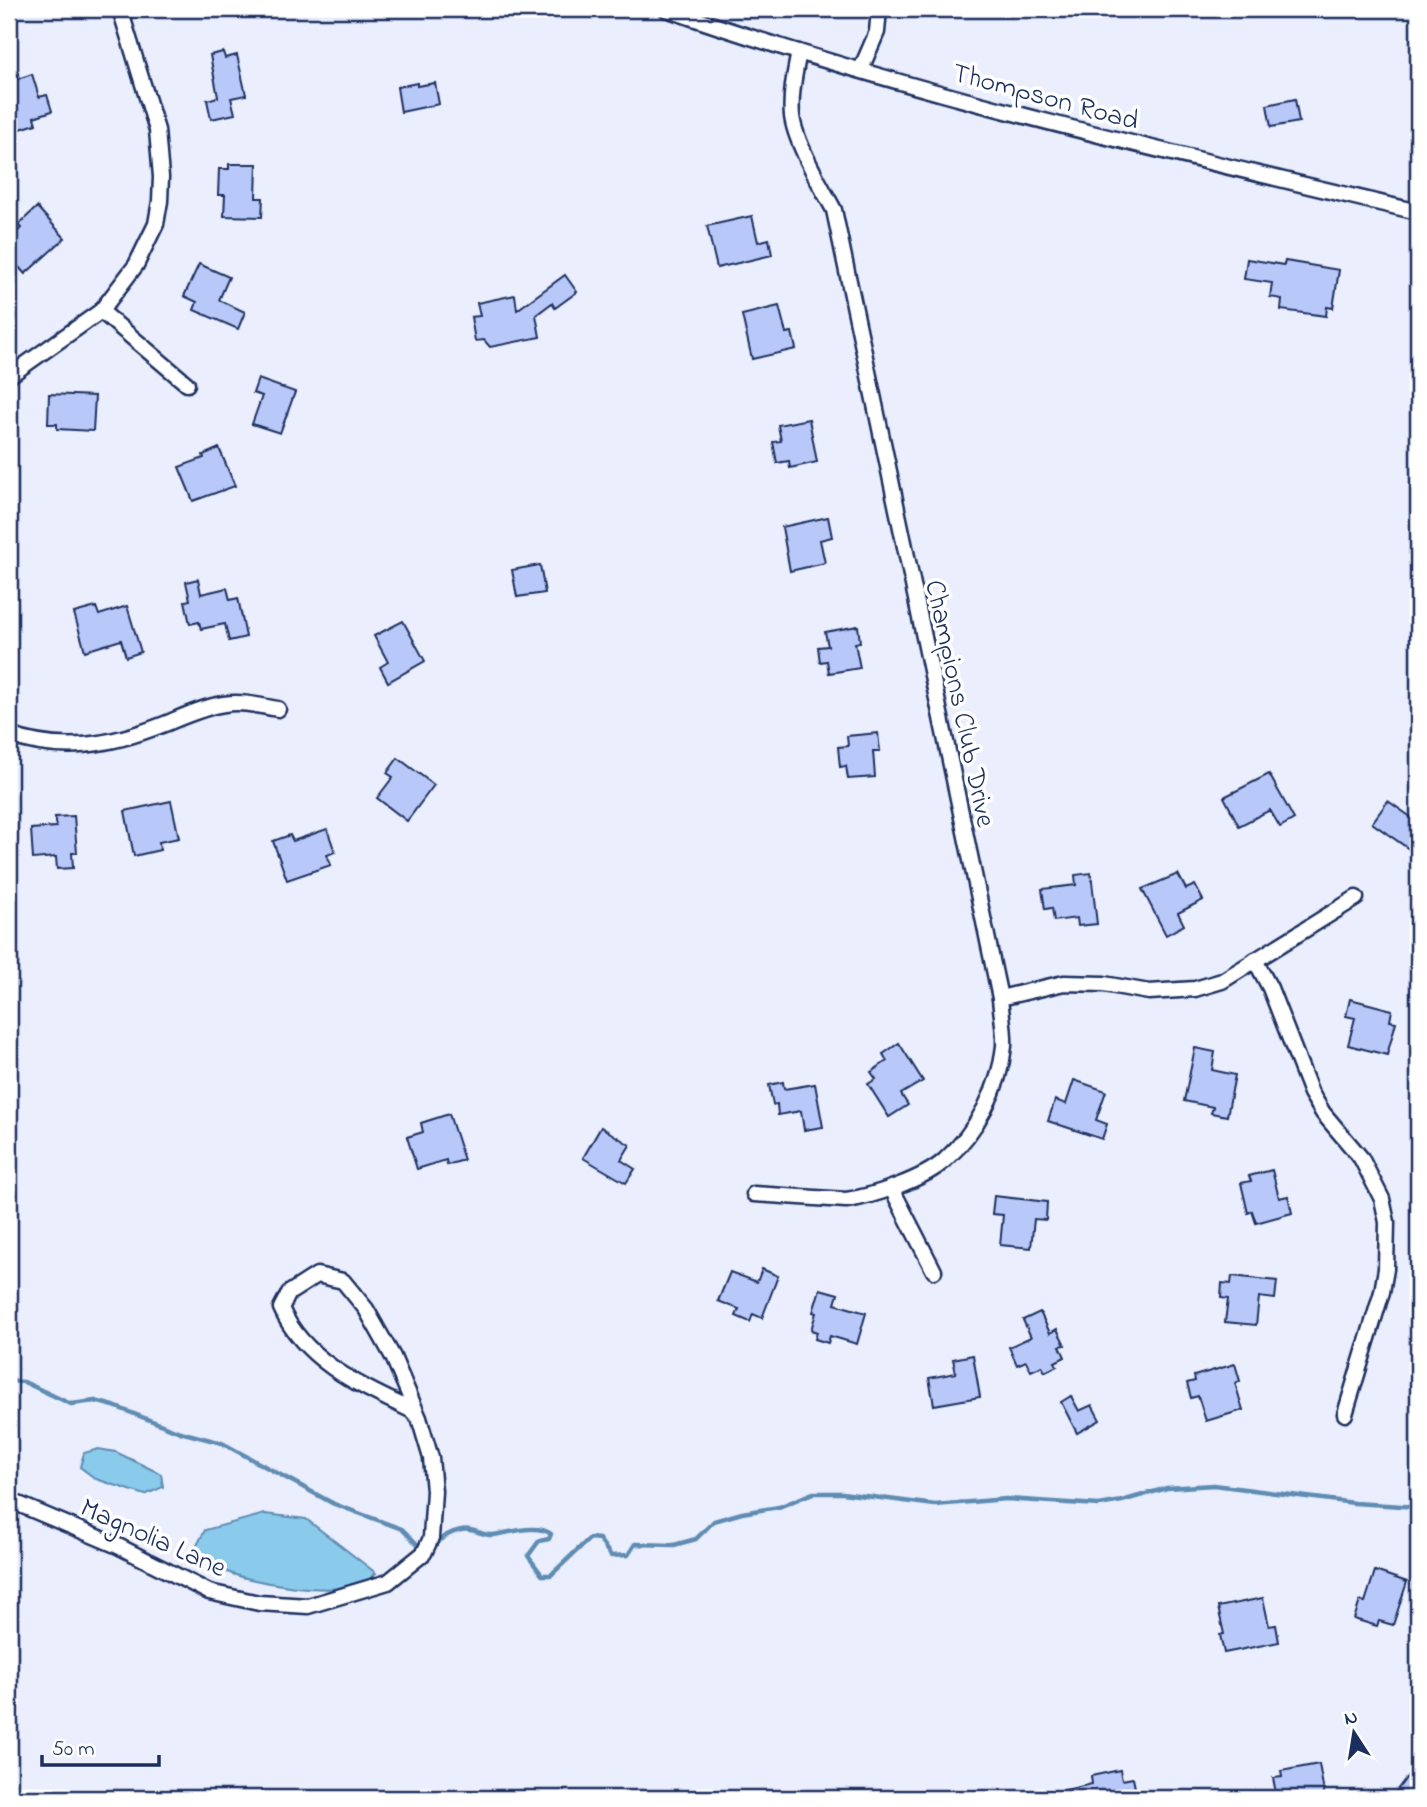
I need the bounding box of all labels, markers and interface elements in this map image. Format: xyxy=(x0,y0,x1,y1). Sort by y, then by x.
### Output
street label: Thompson Road xyxy=(947,54,1143,143)
street label: Champions Club Drive xyxy=(912,576,1005,832)
street label: Magnolia Lane xyxy=(73,1489,233,1590)
north arrow xyxy=(1318,1699,1388,1769)
text: N xyxy=(1342,1704,1360,1733)
scale bar xyxy=(42,1723,159,1767)
text: 50 m xyxy=(52,1735,95,1765)

